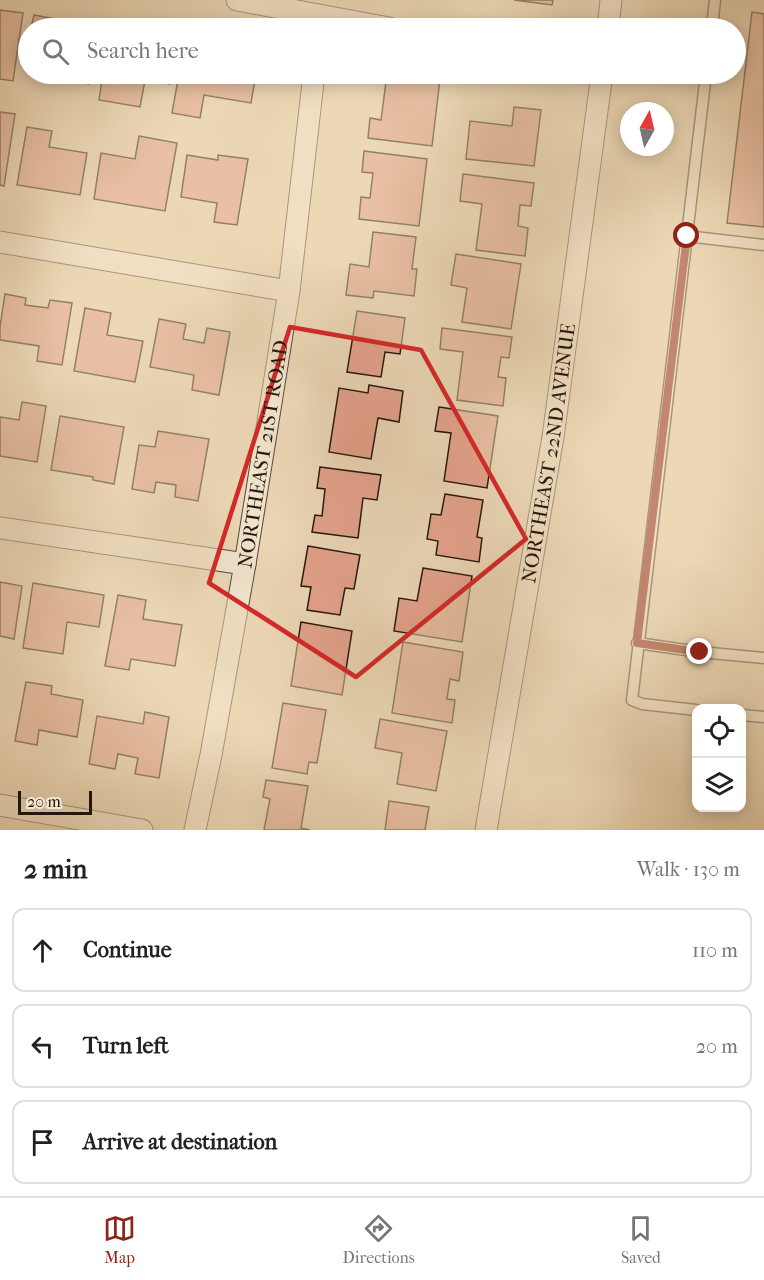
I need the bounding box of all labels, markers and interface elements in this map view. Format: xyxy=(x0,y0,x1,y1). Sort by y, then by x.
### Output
search box xyxy=(18,18,746,84)
icon: search xyxy=(39,35,72,68)
text: Search here xyxy=(87,38,199,64)
north arrow xyxy=(620,102,674,156)
route start xyxy=(673,222,699,248)
street label: NORTHEAST 22ND AVENUE xyxy=(517,322,580,585)
street label: NORTHEAST 21ST ROAD xyxy=(233,339,292,570)
route end xyxy=(686,638,712,664)
map controls xyxy=(692,704,746,812)
button: locate xyxy=(692,704,746,758)
button: layers xyxy=(692,758,746,812)
scale bar xyxy=(18,788,92,816)
text: 20 m xyxy=(27,792,61,811)
text: 2 min xyxy=(24,854,87,885)
text: Walk · 130 m xyxy=(637,858,740,881)
icon: ahead xyxy=(26,934,59,967)
text: Continue xyxy=(83,937,172,963)
text: 110 m xyxy=(692,939,738,962)
icon: left xyxy=(26,1030,59,1063)
text: Turn left xyxy=(83,1033,169,1059)
text: 20 m xyxy=(696,1035,738,1058)
icon: arrive xyxy=(26,1126,59,1159)
text: Arrive at destination xyxy=(83,1129,277,1155)
tab: Map xyxy=(103,1212,136,1267)
tab: Directions xyxy=(343,1212,415,1267)
tab: Saved xyxy=(621,1212,661,1267)

